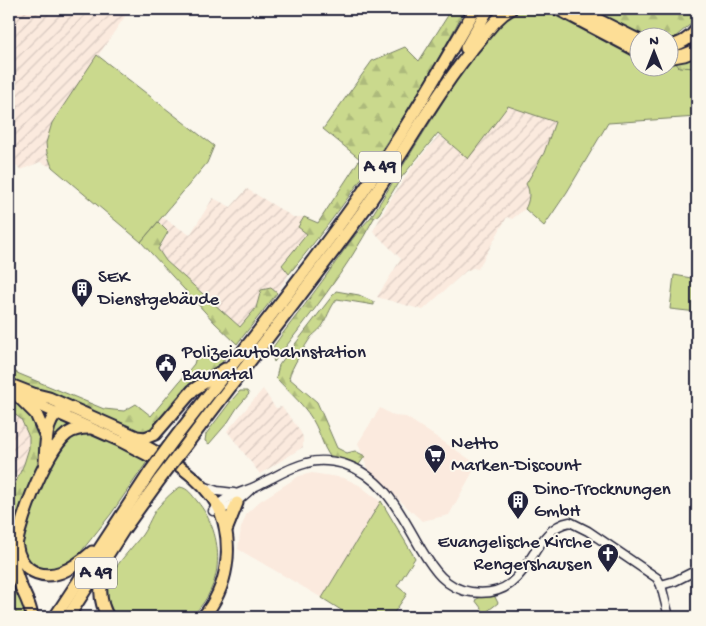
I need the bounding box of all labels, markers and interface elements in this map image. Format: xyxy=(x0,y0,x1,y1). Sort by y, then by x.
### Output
north arrow xyxy=(628,28,678,78)
text: N xyxy=(649,33,659,50)
road number: A 49 xyxy=(359,152,401,182)
place label: SEK Dienstgebäude xyxy=(96,267,219,312)
building icon: SEK Dienstgebäude xyxy=(70,277,94,308)
place label: Polizeiautobahnstation Baunatal xyxy=(181,342,366,387)
public building icon: Polizeiautobahnstation Baunatal xyxy=(154,352,178,383)
place label: Netto Marken-Discount xyxy=(451,433,582,478)
supermarket icon: Netto Marken-Discount xyxy=(423,443,447,474)
place label: Dino-Trocknungen GmbH xyxy=(532,479,671,524)
building icon: Dino-Trocknungen GmbH xyxy=(506,489,530,520)
place label: Evangelische Kirche Rengershausen xyxy=(438,532,592,577)
church icon: Evangelische Kirche Rengershausen xyxy=(596,542,620,573)
road number: A 49 xyxy=(75,558,117,588)

